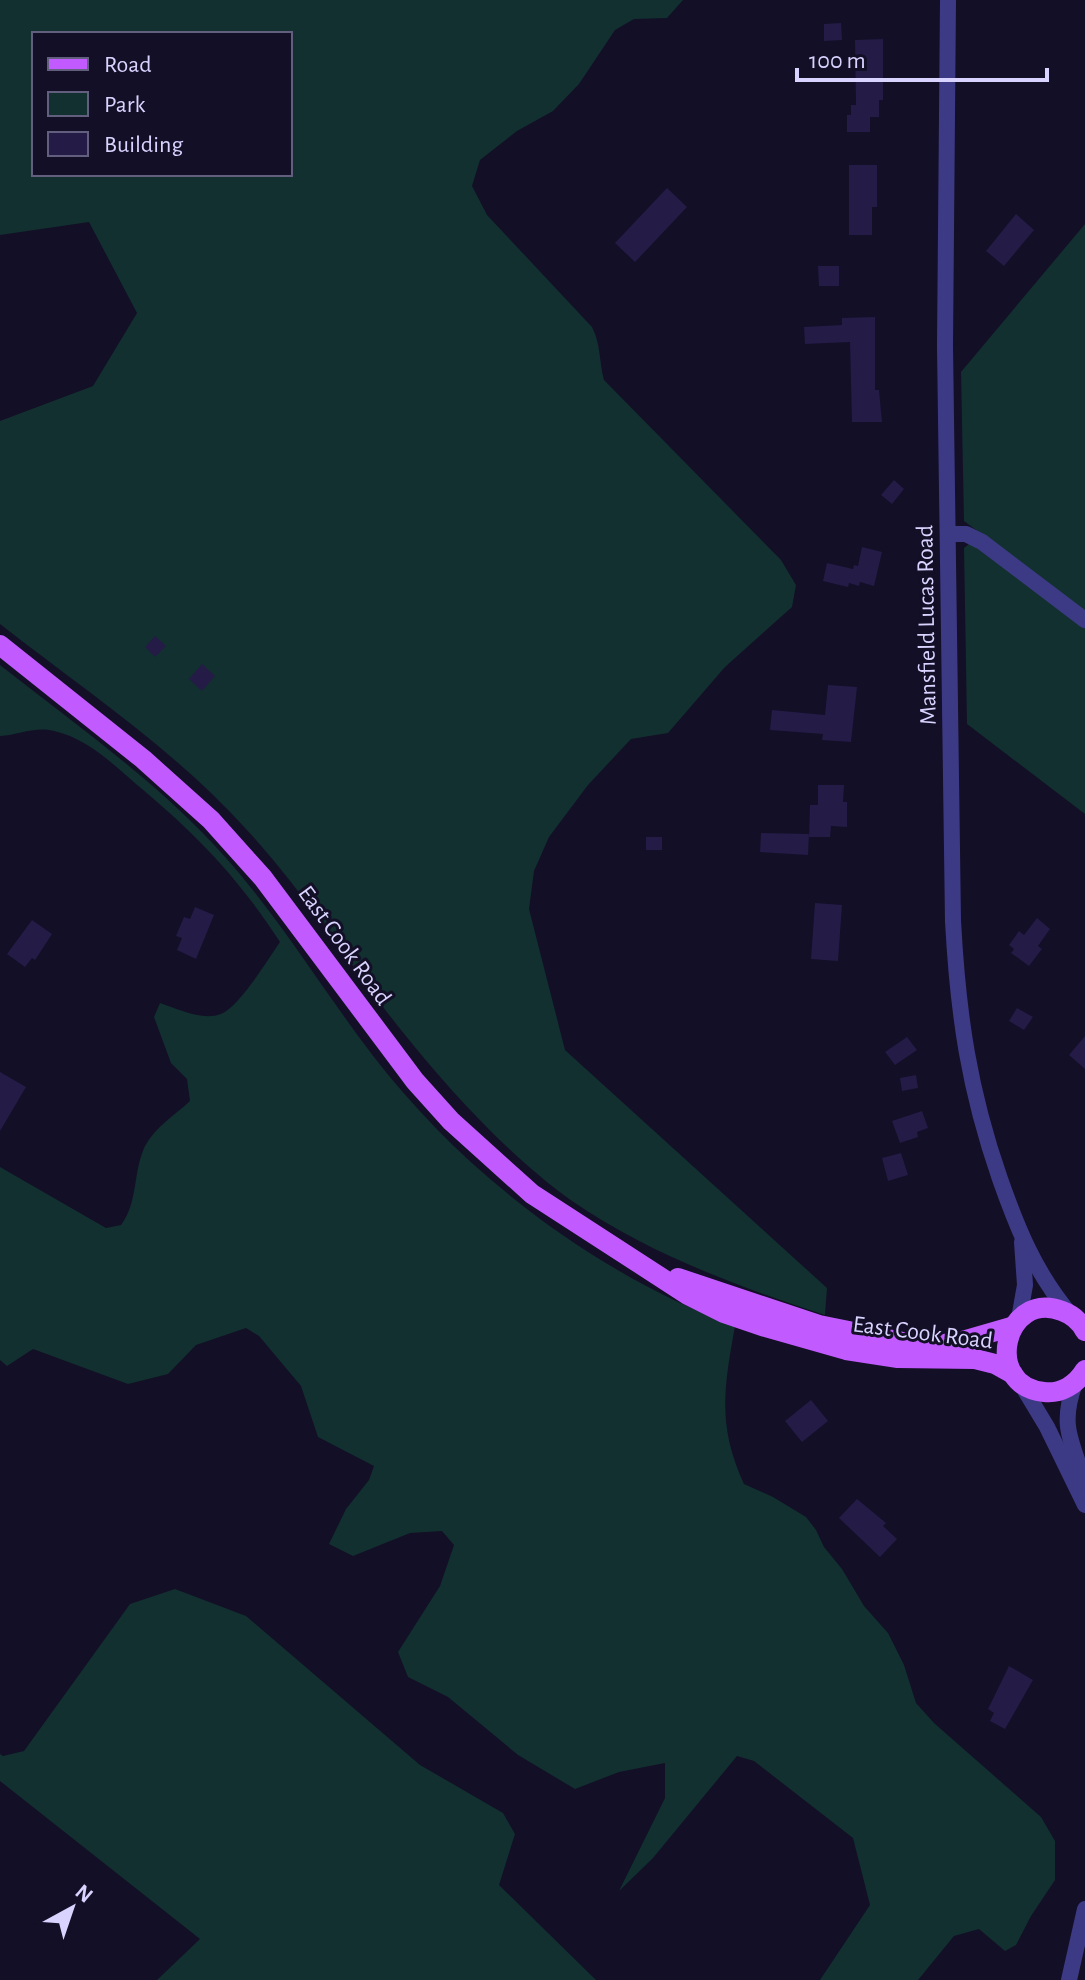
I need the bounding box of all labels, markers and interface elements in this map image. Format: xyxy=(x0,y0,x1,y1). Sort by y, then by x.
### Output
legend xyxy=(32,32,292,176)
scale bar xyxy=(797,32,1047,82)
text: 100 m xyxy=(809,49,866,73)
text: Road xyxy=(104,53,152,77)
text: Park xyxy=(104,93,145,117)
text: Building xyxy=(104,133,183,157)
street label: Mansfield Lucas Road xyxy=(913,525,941,725)
street label: East Cook Road xyxy=(293,882,395,1010)
street label: East Cook Road xyxy=(851,1312,994,1353)
north arrow xyxy=(32,1868,112,1948)
text: N xyxy=(71,1880,97,1907)

